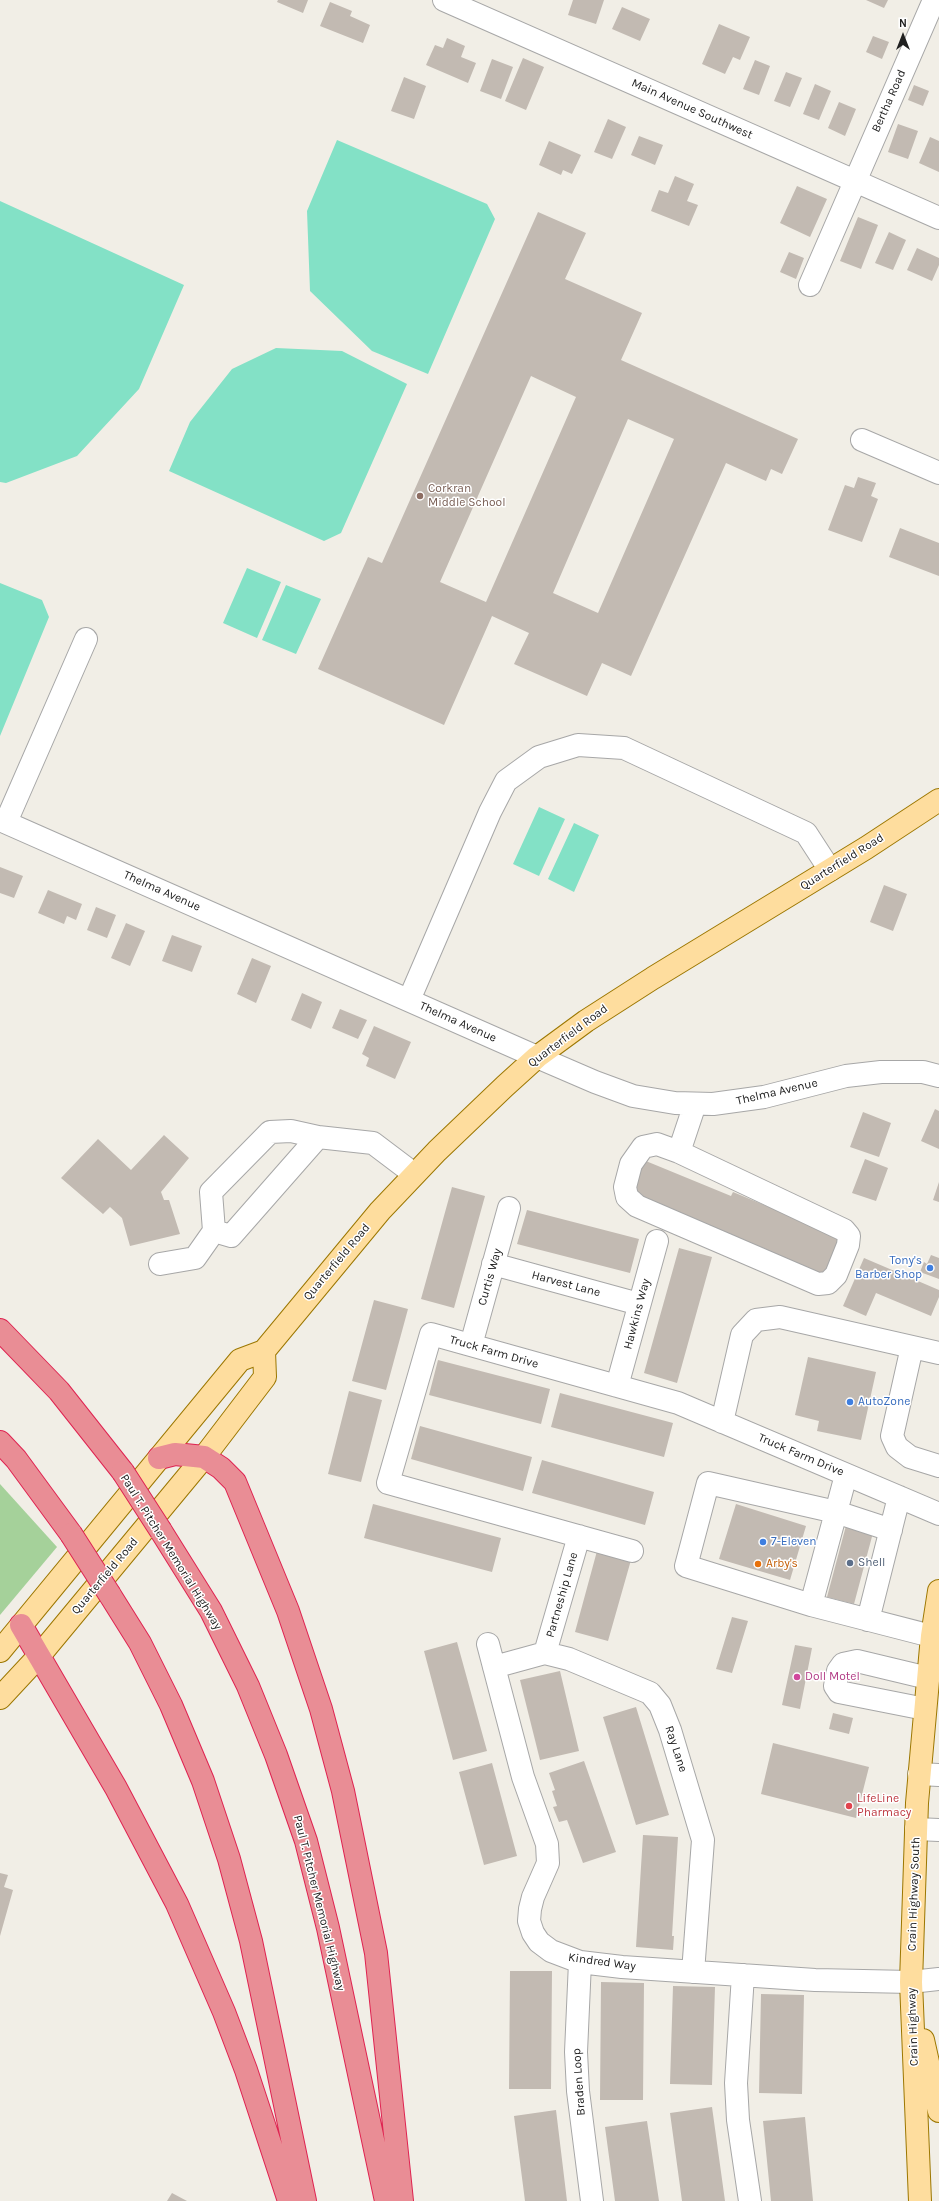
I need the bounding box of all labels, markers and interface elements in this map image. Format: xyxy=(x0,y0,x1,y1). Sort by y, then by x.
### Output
north arrow xyxy=(883,16,923,56)
text: N xyxy=(899,17,907,30)
street label: Bertha Road xyxy=(869,68,909,134)
street label: Main Avenue Southwest xyxy=(629,76,755,142)
place label: Corkran Middle School xyxy=(428,482,505,510)
marker: Corkran Middle School xyxy=(415,491,425,501)
street label: Quarterfield Road xyxy=(798,831,886,893)
street label: Thelma Avenue xyxy=(121,868,203,914)
street label: Thelma Avenue xyxy=(417,999,499,1045)
street label: Quarterfield Road xyxy=(525,1001,611,1071)
street label: Thelma Avenue xyxy=(735,1076,819,1108)
street label: Quarterfield Road xyxy=(301,1221,373,1303)
street label: Curtis Way xyxy=(475,1247,505,1307)
place label: Tony's Barber Shop xyxy=(855,1254,922,1282)
marker: Tony's Barber Shop xyxy=(925,1263,935,1273)
street label: Harvest Lane xyxy=(530,1268,602,1300)
street label: Hawkins Way xyxy=(621,1277,653,1351)
street label: Truck Farm Drive xyxy=(448,1332,540,1372)
place label: AutoZone xyxy=(858,1395,910,1409)
marker: AutoZone xyxy=(845,1397,855,1407)
street label: Truck Farm Drive xyxy=(756,1430,846,1480)
street label: Paul T. Pitcher Memorial Highway xyxy=(117,1472,225,1632)
street label: Quarterfield Road xyxy=(69,1535,141,1617)
place label: 7-Eleven xyxy=(771,1535,817,1549)
marker: 7-Eleven xyxy=(758,1537,768,1547)
street label: Partneship Lane xyxy=(543,1551,581,1639)
place label: Shell xyxy=(858,1556,885,1570)
place label: Arby's xyxy=(766,1557,798,1571)
marker: Shell xyxy=(845,1558,855,1568)
marker: Arby's xyxy=(753,1559,763,1569)
place label: Doll Motel xyxy=(805,1670,860,1684)
marker: Doll Motel xyxy=(792,1672,802,1682)
street label: Ray Lane xyxy=(662,1724,690,1774)
place label: LifeLine Pharmacy xyxy=(857,1792,911,1820)
marker: LifeLine Pharmacy xyxy=(844,1801,854,1811)
street label: Paul T. Pitcher Memorial Highway xyxy=(290,1814,348,1992)
street label: Crain Highway South xyxy=(905,1837,923,1951)
street label: Kindred Way xyxy=(567,1950,637,1974)
street label: Crain Highway xyxy=(904,1988,922,2066)
street label: Braden Loop xyxy=(569,2048,589,2116)

